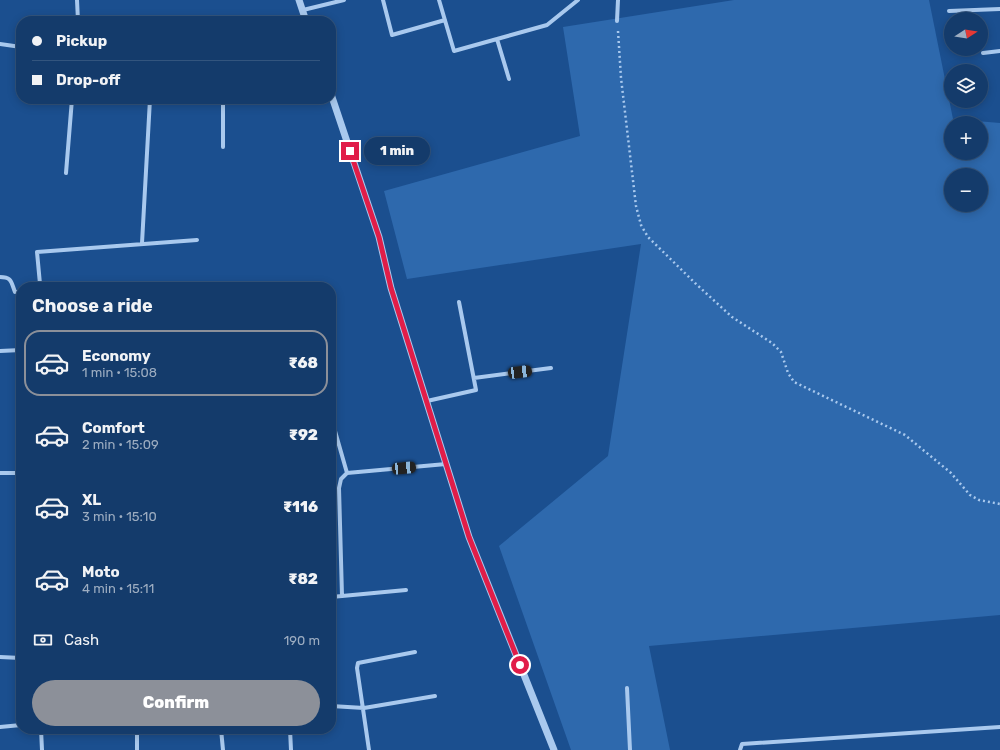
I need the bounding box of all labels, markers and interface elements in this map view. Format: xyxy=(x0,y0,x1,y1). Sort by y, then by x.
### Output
north arrow xyxy=(944,12,988,56)
map controls xyxy=(944,12,988,212)
text: Pickup xyxy=(56,32,107,50)
button: layers xyxy=(944,64,988,108)
text: Drop-off xyxy=(56,71,120,89)
button: + xyxy=(944,116,988,160)
callout: 1 min xyxy=(364,137,430,165)
route end xyxy=(341,142,359,160)
text: 1 min xyxy=(380,143,414,158)
button: − xyxy=(944,168,988,212)
text: Choose a ride xyxy=(32,295,153,317)
icon: car xyxy=(34,345,70,381)
text: Economy xyxy=(82,347,151,365)
text: ₹68 xyxy=(288,354,318,372)
text: 1 min · 15:08 xyxy=(82,365,157,380)
car xyxy=(507,365,533,379)
icon: car xyxy=(34,417,70,453)
text: Comfort xyxy=(82,419,145,437)
text: ₹92 xyxy=(289,426,318,444)
text: 2 min · 15:09 xyxy=(82,437,159,452)
car xyxy=(392,461,416,475)
icon: car xyxy=(34,489,70,525)
text: XL xyxy=(82,491,101,509)
text: ₹116 xyxy=(283,498,318,516)
text: 3 min · 15:10 xyxy=(82,509,157,524)
icon: car xyxy=(34,561,70,597)
text: Moto xyxy=(82,563,120,581)
text: ₹82 xyxy=(288,570,318,588)
text: 4 min · 15:11 xyxy=(82,581,154,596)
icon: cash xyxy=(32,629,54,651)
text: Cash xyxy=(64,631,99,649)
text: 190 m xyxy=(284,633,320,648)
route start xyxy=(511,656,529,674)
button: Confirm xyxy=(32,680,320,726)

